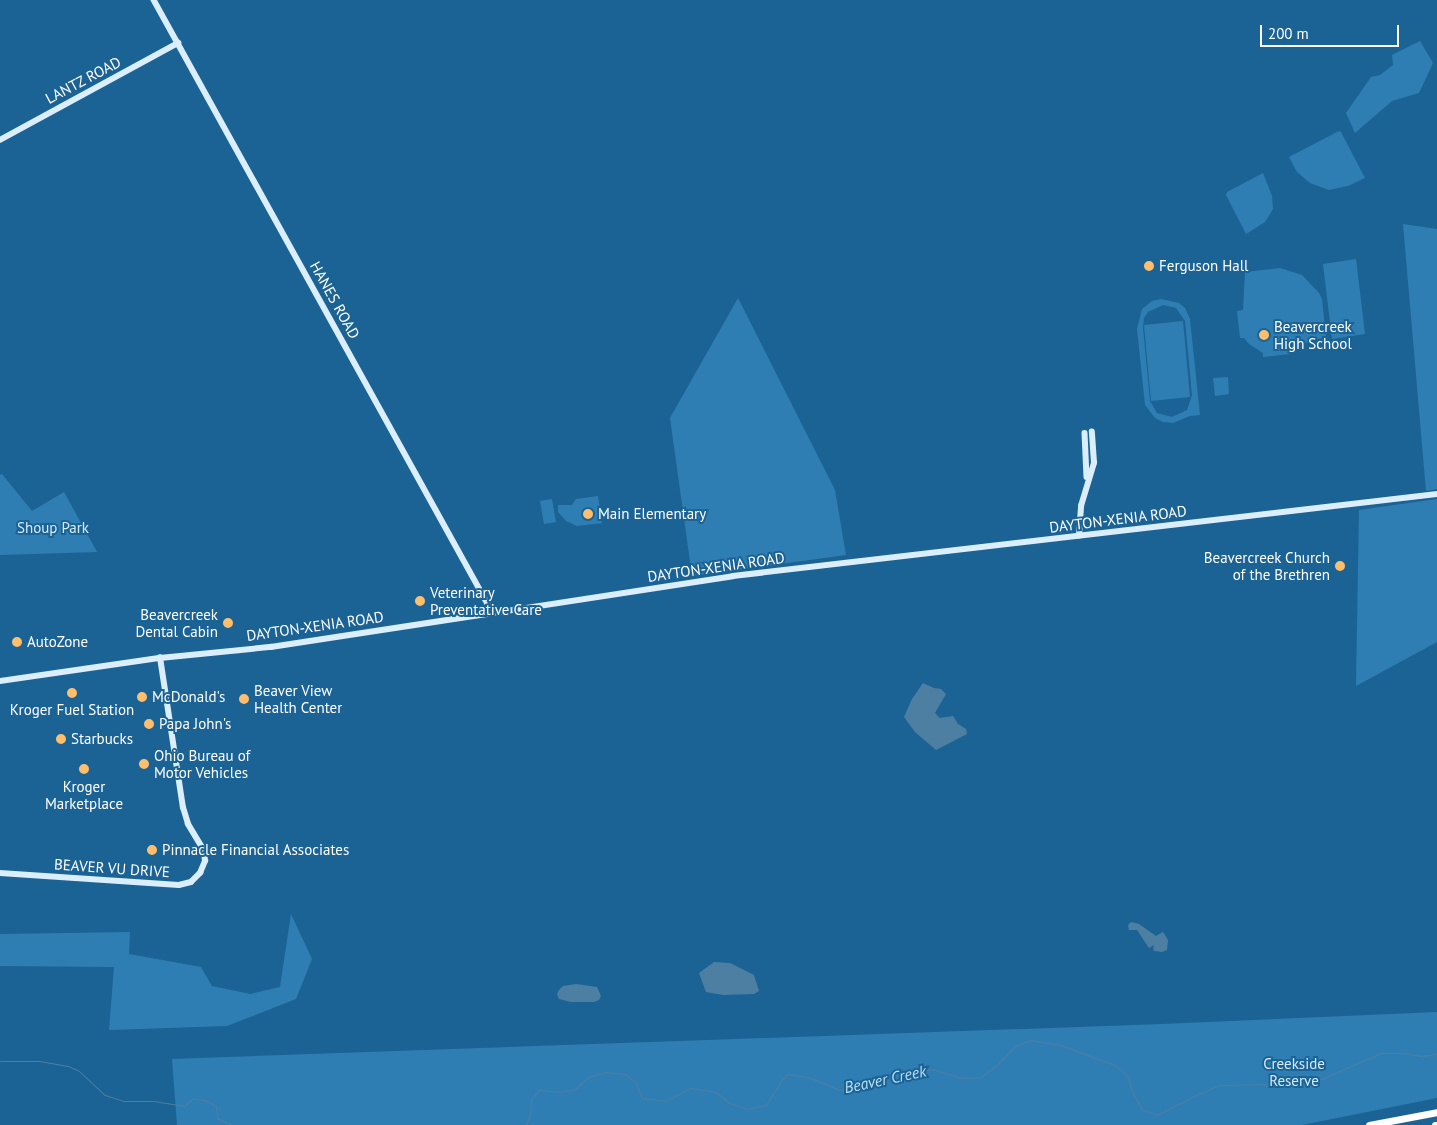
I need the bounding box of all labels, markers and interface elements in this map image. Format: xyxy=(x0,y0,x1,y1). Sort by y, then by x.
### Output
scale bar xyxy=(1262,15,1401,47)
text: 200 m xyxy=(1268,24,1309,43)
street label: LANTZ ROAD xyxy=(42,52,124,108)
place label: Ferguson Hall xyxy=(1159,257,1248,275)
street label: HANES ROAD xyxy=(306,258,364,342)
marker: Ferguson Hall xyxy=(1143,260,1155,272)
place label: Beavercreek High School xyxy=(1274,317,1352,352)
marker: Beavercreek High School xyxy=(1258,329,1270,341)
street label: DAYTON-XENIA ROAD xyxy=(1048,502,1188,536)
place label: Main Elementary xyxy=(598,505,706,523)
marker: Main Elementary xyxy=(582,508,594,520)
park label: Shoup Park xyxy=(17,519,89,537)
street label: DAYTON-XENIA ROAD xyxy=(646,548,786,586)
place label: Beavercreek Church of the Brethren xyxy=(1203,548,1330,583)
marker: Beavercreek Church of the Brethren xyxy=(1334,560,1346,572)
place label: Veterinary Preventative Care xyxy=(430,583,542,618)
marker: Veterinary Preventative Care xyxy=(414,595,426,607)
place label: Beavercreek Dental Cabin xyxy=(135,605,218,640)
street label: DAYTON-XENIA ROAD xyxy=(245,607,385,645)
marker: Beavercreek Dental Cabin xyxy=(222,617,234,629)
place label: AutoZone xyxy=(27,633,88,651)
marker: AutoZone xyxy=(11,636,23,648)
place label: Beaver View Health Center xyxy=(254,681,342,716)
marker: Kroger Fuel Station xyxy=(66,687,78,699)
place label: McDonald's xyxy=(152,688,225,706)
marker: McDonald's xyxy=(136,691,148,703)
marker: Beaver View Health Center xyxy=(238,693,250,705)
place label: Kroger Fuel Station xyxy=(10,701,134,719)
place label: Papa John's xyxy=(159,715,231,733)
marker: Papa John's xyxy=(143,718,155,730)
place label: Starbucks xyxy=(71,730,133,748)
marker: Starbucks xyxy=(55,733,67,745)
place label: Ohio Bureau of Motor Vehicles xyxy=(154,746,250,781)
marker: Ohio Bureau of Motor Vehicles xyxy=(138,758,150,770)
marker: Kroger Marketplace xyxy=(78,763,90,775)
place label: Kroger Marketplace xyxy=(45,777,123,812)
place label: Pinnacle Financial Associates xyxy=(162,841,350,859)
marker: Pinnacle Financial Associates xyxy=(146,844,158,856)
street label: BEAVER VU DRIVE xyxy=(53,855,171,881)
park label: Creekside Reserve xyxy=(1263,1054,1325,1089)
water label: Beaver Creek xyxy=(842,1061,928,1097)

